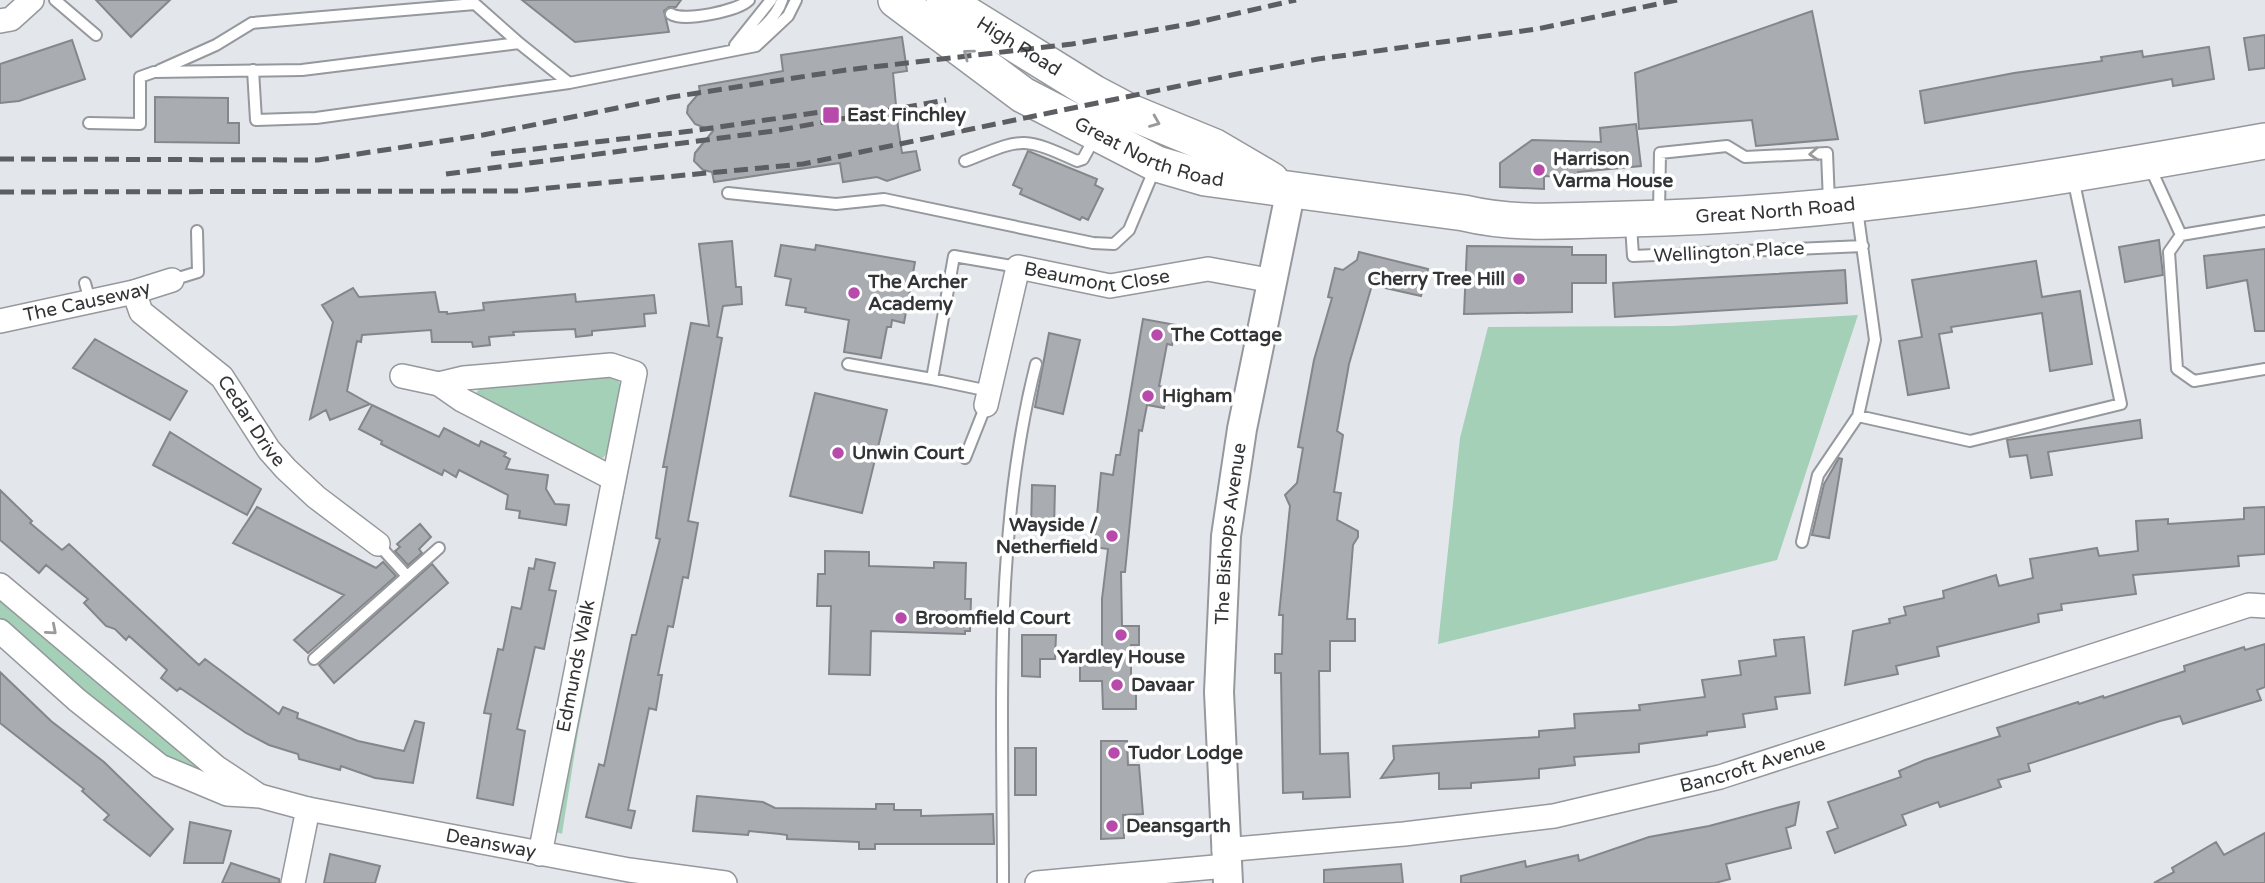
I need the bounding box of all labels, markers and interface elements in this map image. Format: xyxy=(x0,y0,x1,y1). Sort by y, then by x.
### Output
street label: High Road xyxy=(973,12,1065,81)
one-way arrow xyxy=(963,50,976,62)
place label: East Finchley xyxy=(847,104,967,127)
marker: East Finchley xyxy=(821,105,841,125)
street label: Great North Road xyxy=(1071,112,1225,191)
one-way arrow xyxy=(1148,114,1160,128)
one-way arrow xyxy=(1808,146,1819,161)
place label: Harrison Varma House xyxy=(1553,148,1673,192)
marker: Harrison Varma House xyxy=(1531,162,1547,178)
street label: Great North Road xyxy=(1695,193,1856,228)
street label: Wellington Place xyxy=(1653,237,1805,267)
street label: Beaumont Close xyxy=(1022,258,1171,297)
place label: Cherry Tree Hill xyxy=(1368,268,1505,291)
place label: The Archer Academy xyxy=(867,271,968,316)
marker: Cherry Tree Hill xyxy=(1511,271,1527,287)
street label: The Causeway xyxy=(21,276,153,327)
marker: The Archer Academy xyxy=(846,285,862,301)
place label: The Cottage xyxy=(1170,324,1282,347)
marker: The Cottage xyxy=(1149,327,1165,343)
street label: Cedar Drive xyxy=(213,371,290,471)
place label: Higham xyxy=(1162,385,1233,408)
marker: Higham xyxy=(1140,388,1156,404)
street label: The Bishops Avenue xyxy=(1211,441,1251,625)
place label: Unwin Court xyxy=(852,442,965,464)
marker: Unwin Court xyxy=(830,445,846,461)
place label: Wayside / Netherfield xyxy=(996,514,1098,558)
marker: Wayside / Netherfield xyxy=(1104,528,1120,544)
street label: Edmunds Walk xyxy=(552,598,600,734)
place label: Broomfield Court xyxy=(915,607,1071,629)
marker: Broomfield Court xyxy=(893,610,909,626)
one-way arrow xyxy=(43,622,56,634)
marker: Yardley House xyxy=(1113,627,1129,643)
place label: Yardley House xyxy=(1057,646,1185,669)
place label: Davaar xyxy=(1131,674,1195,696)
marker: Davaar xyxy=(1109,677,1125,693)
street label: Bancroft Avenue xyxy=(1678,732,1828,797)
place label: Tudor Lodge xyxy=(1127,742,1243,765)
marker: Tudor Lodge xyxy=(1106,745,1122,761)
place label: Deansgarth xyxy=(1126,815,1231,838)
marker: Deansgarth xyxy=(1104,818,1120,834)
street label: Deansway xyxy=(444,824,538,863)

